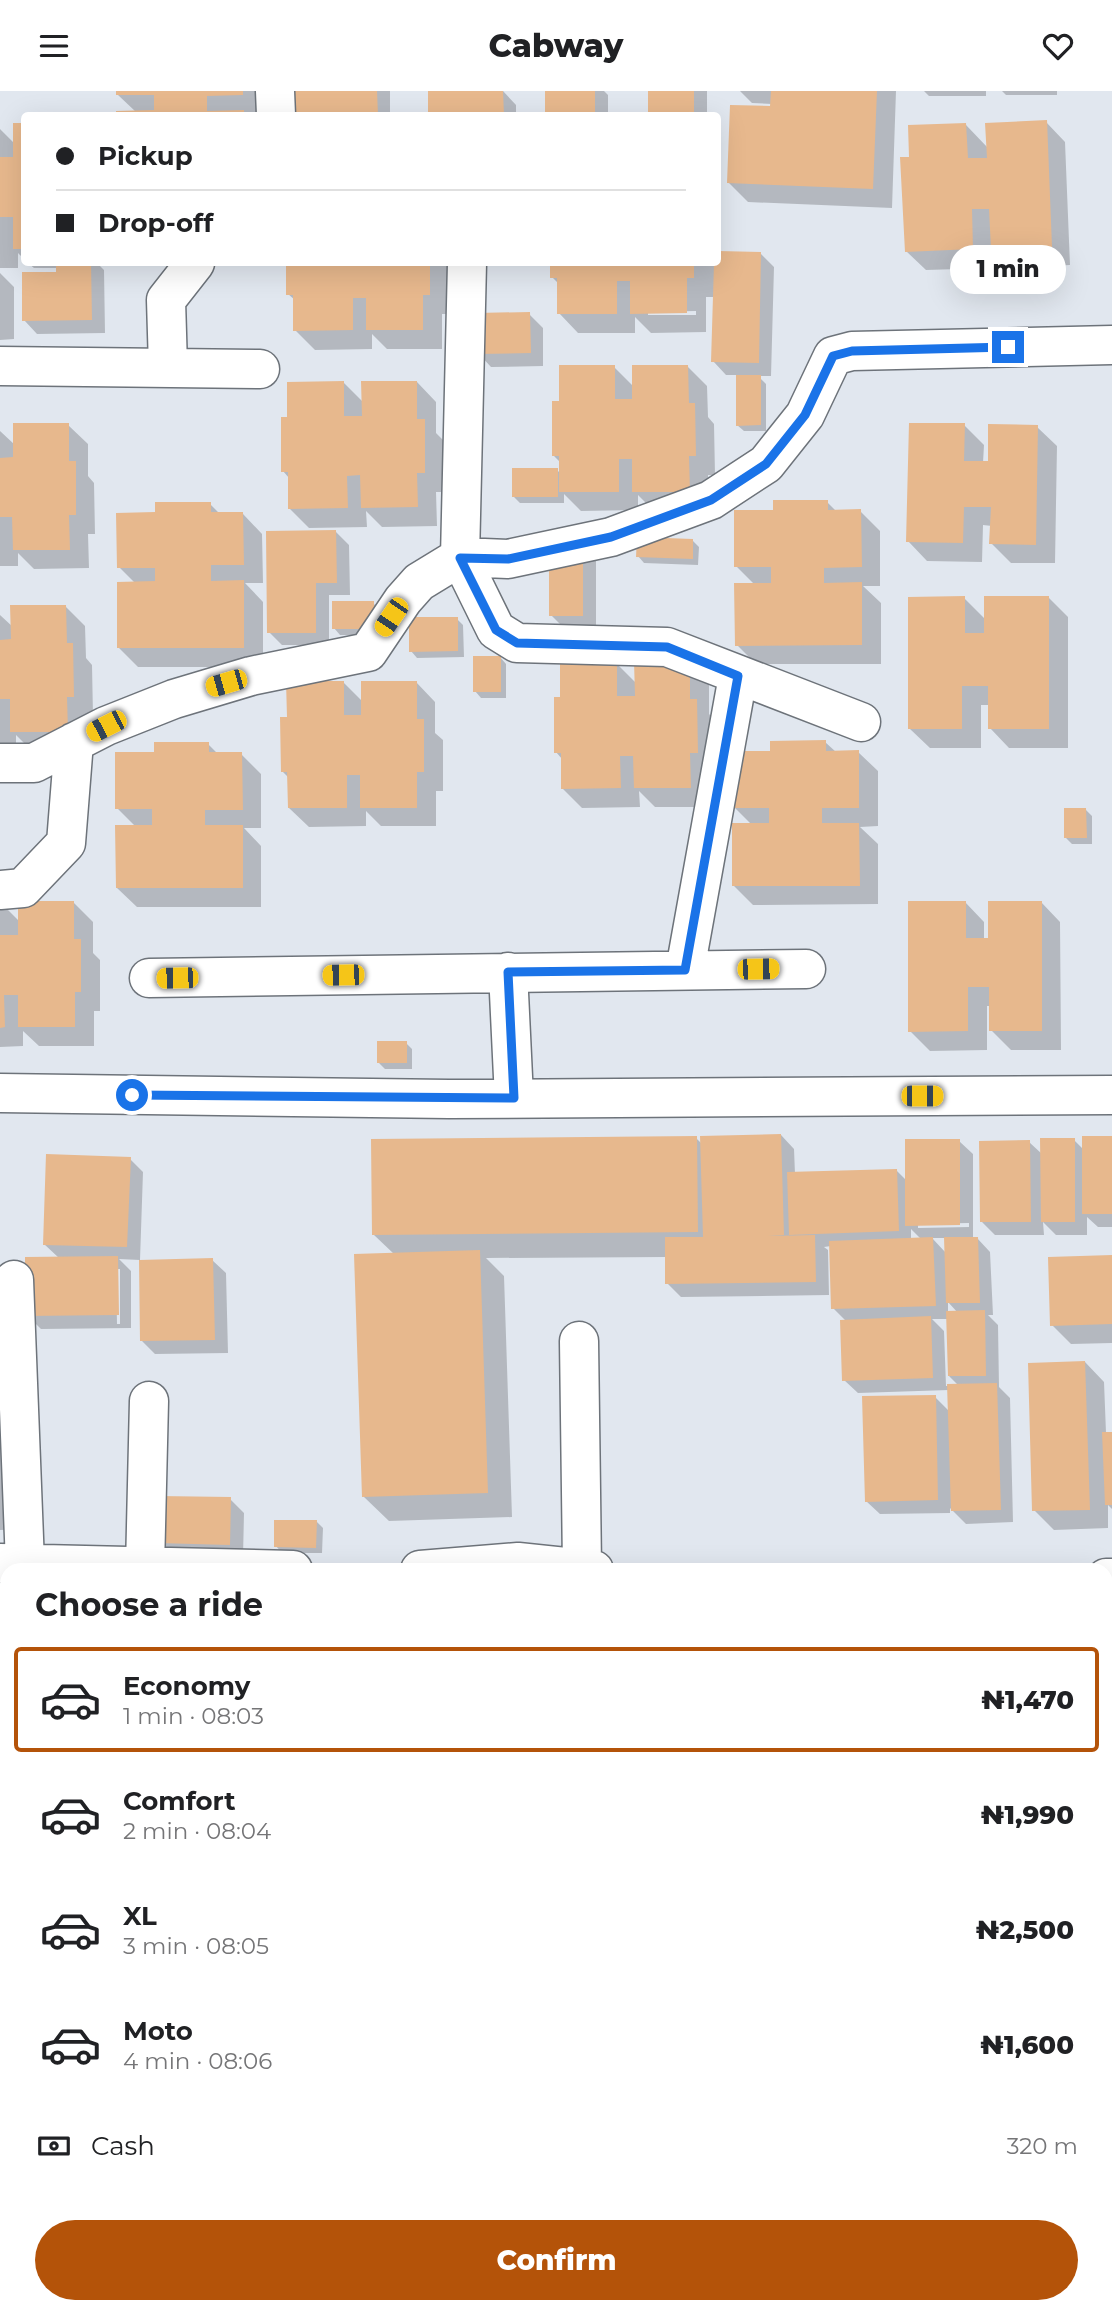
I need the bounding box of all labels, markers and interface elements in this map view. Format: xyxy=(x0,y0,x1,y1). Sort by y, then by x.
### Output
text: Cabway xyxy=(489,26,623,65)
icon: menu xyxy=(35,27,73,65)
icon: heart xyxy=(1039,27,1077,65)
text: Pickup xyxy=(98,140,193,172)
text: Drop-off xyxy=(98,207,213,239)
callout: 1 min xyxy=(950,245,1066,295)
text: 1 min xyxy=(976,255,1040,283)
route end xyxy=(992,331,1024,363)
car xyxy=(371,594,412,640)
car xyxy=(203,667,250,699)
car xyxy=(83,707,130,745)
car xyxy=(737,958,780,980)
car xyxy=(322,964,365,986)
car xyxy=(156,967,199,989)
route start xyxy=(116,1079,148,1111)
car xyxy=(902,1086,944,1107)
text: Choose a ride xyxy=(35,1585,263,1624)
icon: car xyxy=(39,1668,102,1731)
text: Economy xyxy=(123,1670,250,1702)
text: ₦1,470 xyxy=(981,1684,1074,1716)
text: 1 min · 08:03 xyxy=(123,1702,264,1730)
icon: car xyxy=(39,1783,102,1846)
text: Comfort xyxy=(123,1785,235,1817)
text: ₦1,990 xyxy=(981,1799,1074,1831)
text: 2 min · 08:04 xyxy=(123,1817,271,1845)
icon: car xyxy=(39,1898,102,1961)
text: XL xyxy=(123,1900,157,1932)
text: ₦2,500 xyxy=(976,1914,1074,1946)
text: 3 min · 08:05 xyxy=(123,1932,269,1960)
icon: car xyxy=(39,2013,102,2076)
text: Moto xyxy=(123,2015,193,2047)
text: ₦1,600 xyxy=(980,2029,1074,2061)
text: 4 min · 08:06 xyxy=(123,2047,272,2075)
icon: cash xyxy=(35,2127,73,2165)
text: Cash xyxy=(91,2130,155,2162)
text: 320 m xyxy=(1006,2132,1078,2160)
button: Confirm xyxy=(35,2220,1078,2300)

